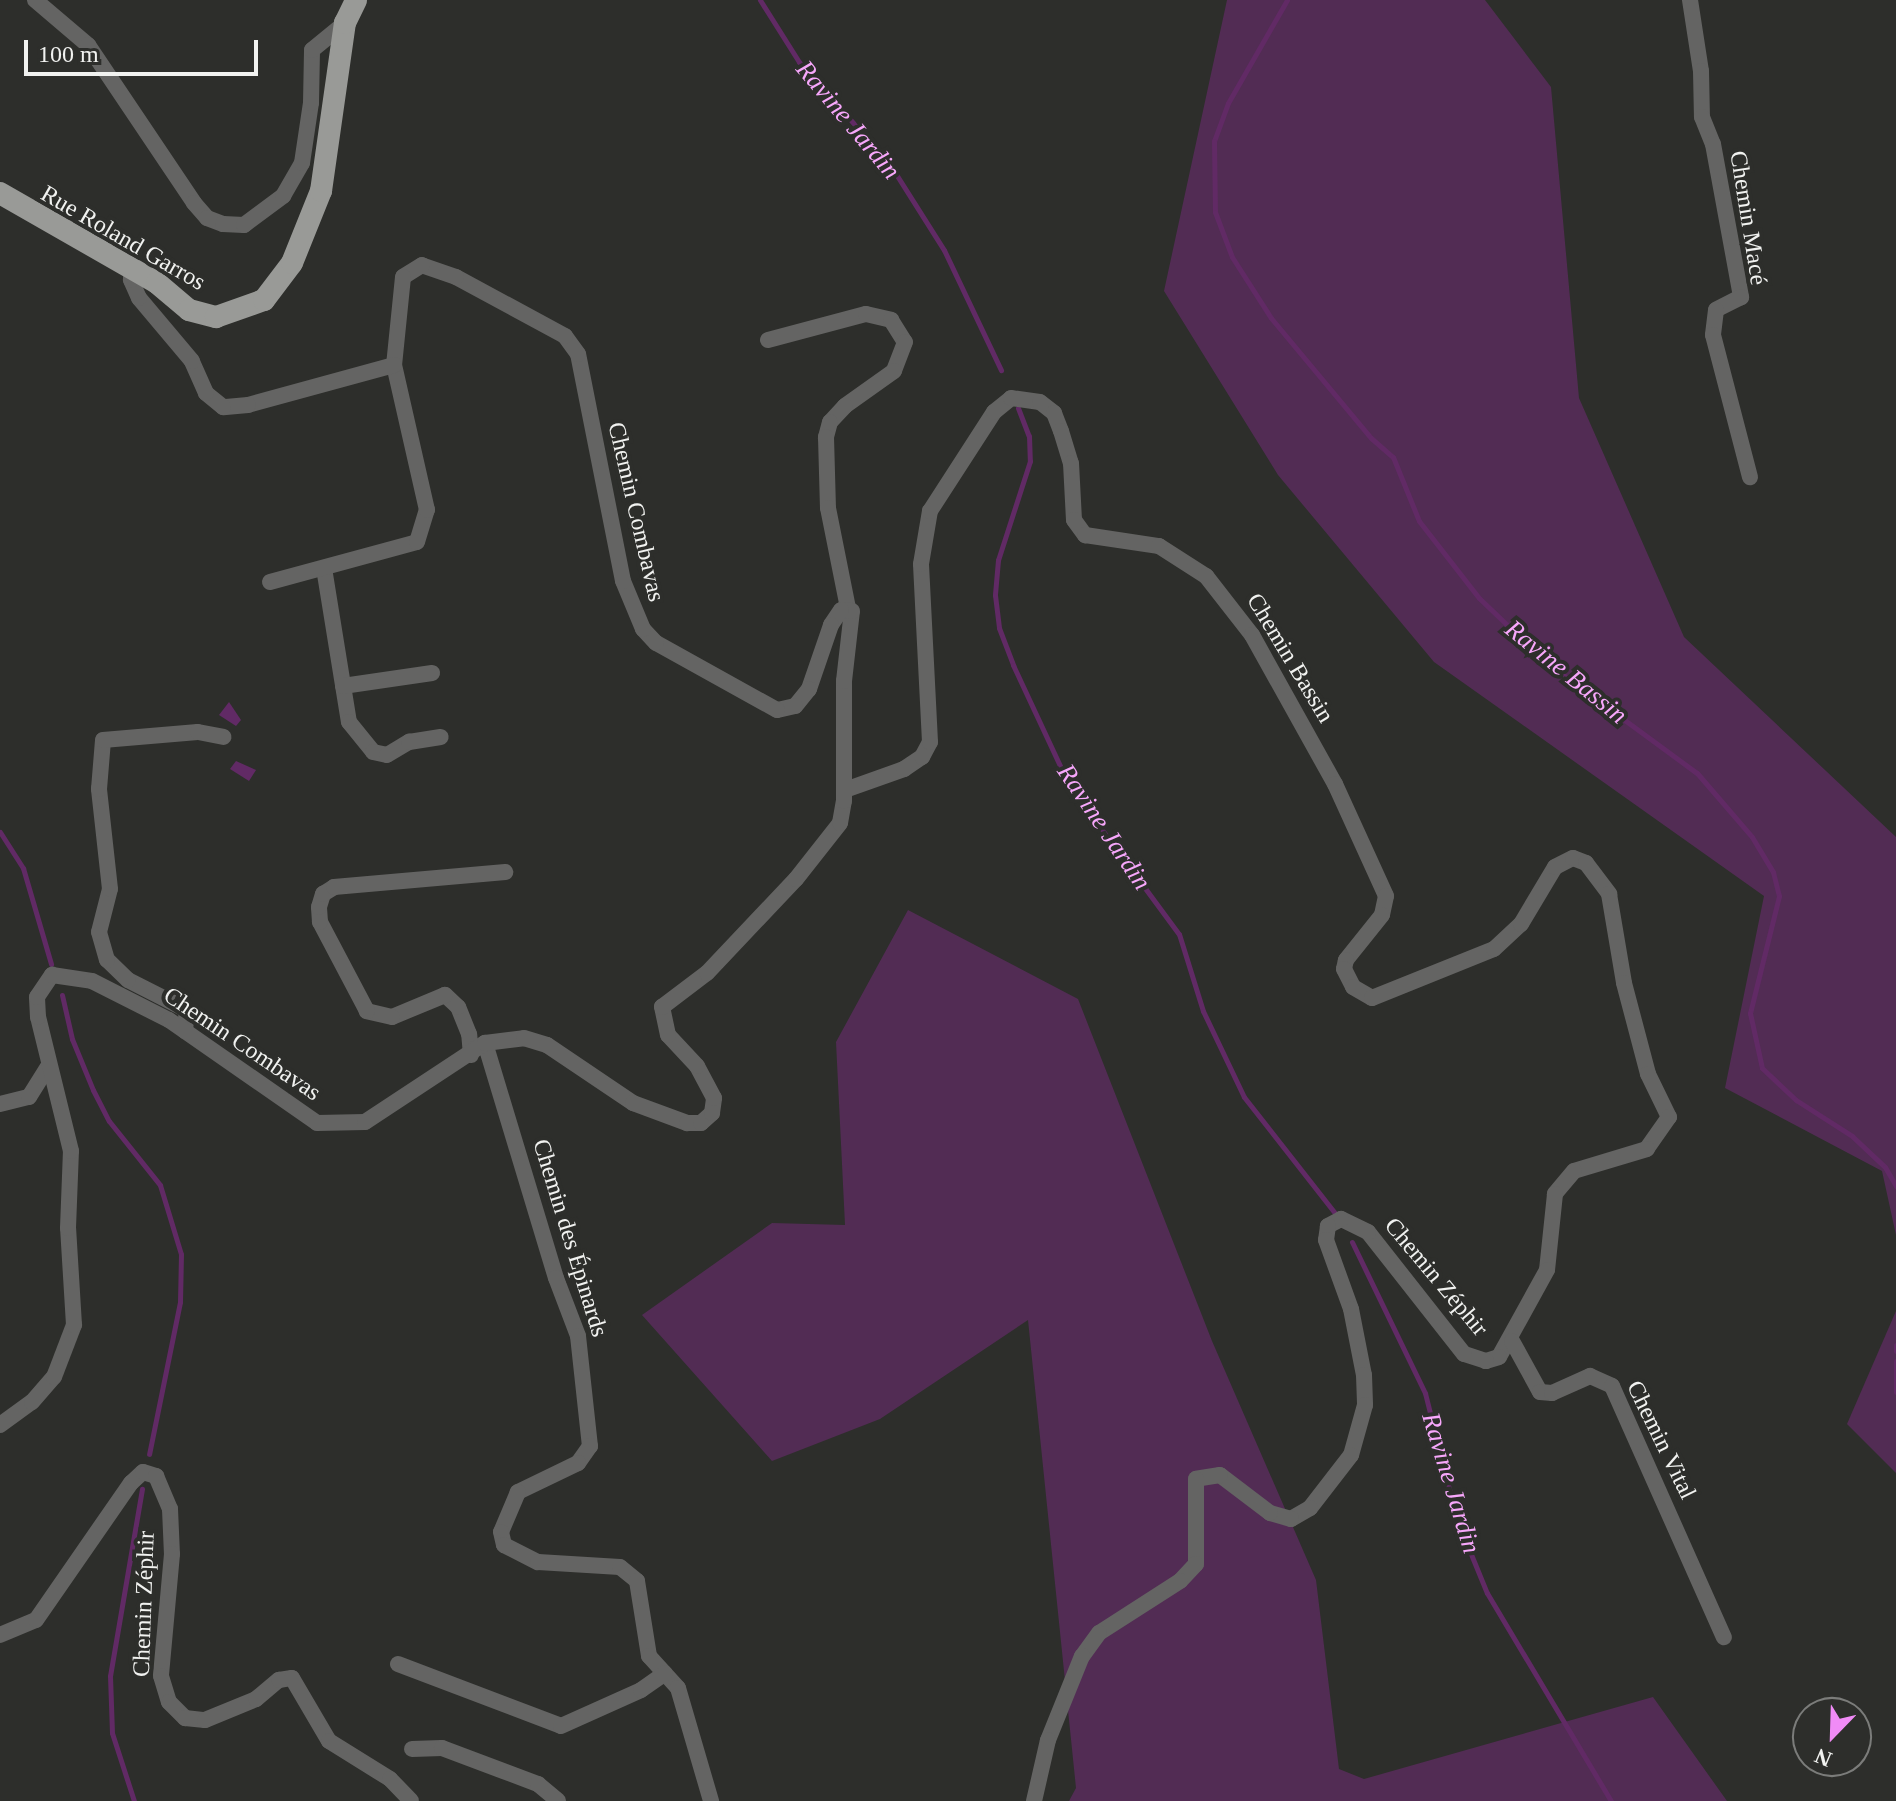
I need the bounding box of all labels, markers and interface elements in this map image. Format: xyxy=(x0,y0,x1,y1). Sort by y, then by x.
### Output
scale bar xyxy=(28,24,262,74)
text: 100 m xyxy=(38,41,99,67)
water label: Ravine Jardin xyxy=(789,54,907,186)
street label: Chemin Macé xyxy=(1723,149,1773,287)
street label: Rue Roland Garros xyxy=(36,179,210,297)
street label: Chemin Combavas xyxy=(601,419,671,605)
street label: Chemin Bassin xyxy=(1240,588,1340,728)
water label: Ravine Bassin xyxy=(1499,613,1633,731)
water label: Ravine Jardin xyxy=(1050,758,1158,896)
street label: Chemin Combavas xyxy=(158,981,326,1107)
street label: Chemin des Épinards xyxy=(526,1136,614,1340)
street label: Chemin Zéphir xyxy=(1378,1212,1494,1342)
street label: Chemin Vital xyxy=(1620,1376,1702,1504)
water label: Ravine Jardin xyxy=(1415,1409,1487,1557)
street label: Chemin Zéphir xyxy=(127,1531,161,1677)
north arrow xyxy=(1792,1697,1872,1777)
text: N xyxy=(1811,1743,1835,1772)

